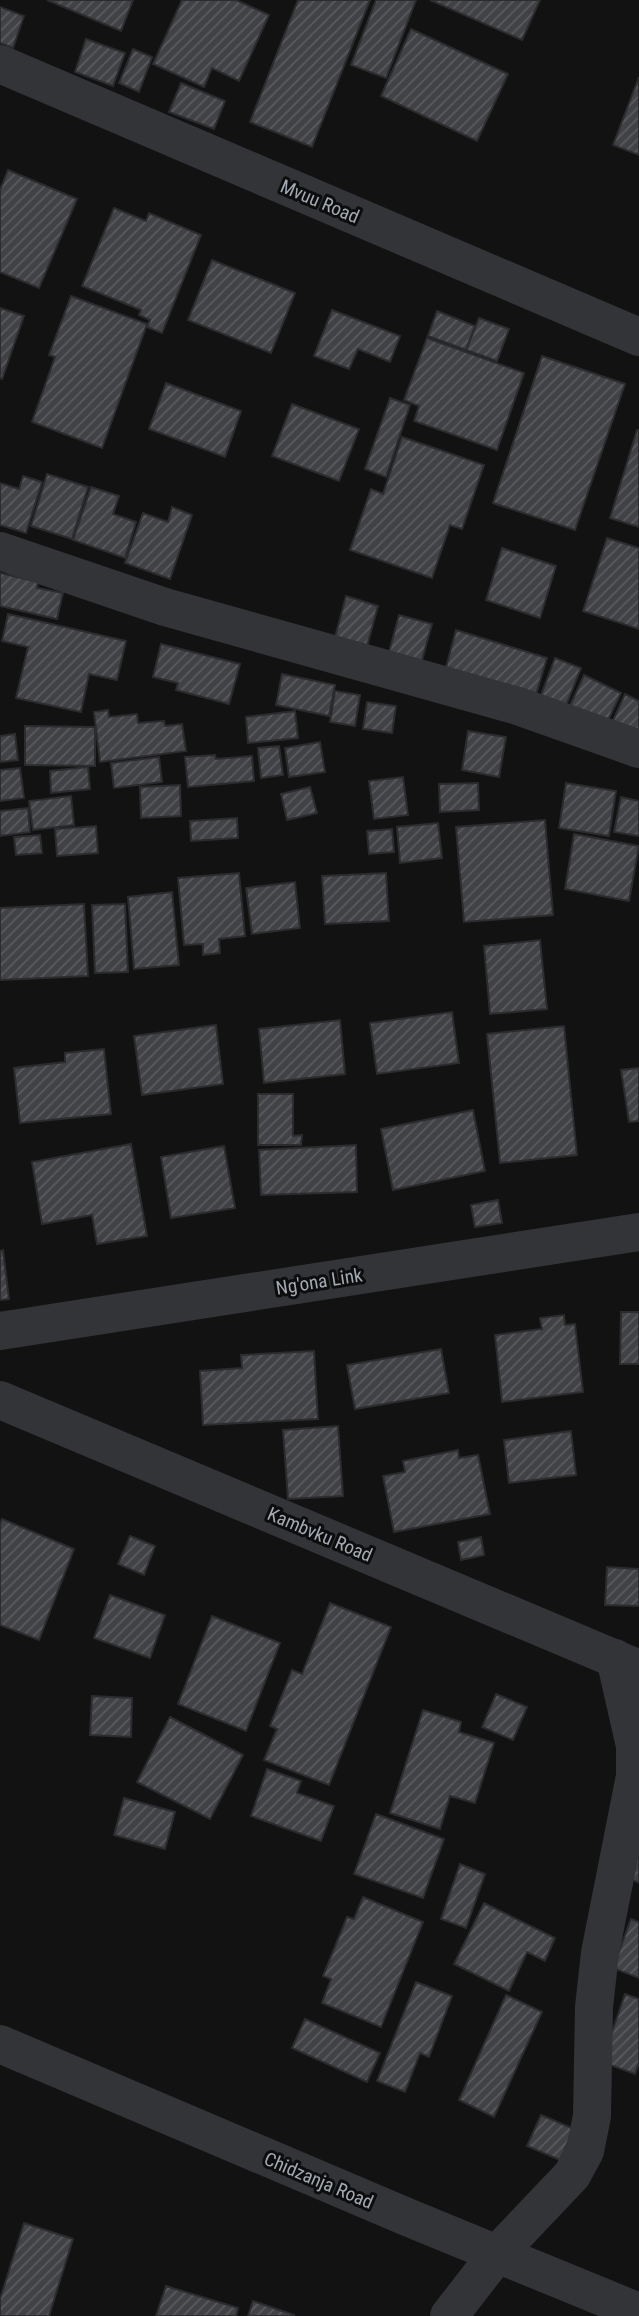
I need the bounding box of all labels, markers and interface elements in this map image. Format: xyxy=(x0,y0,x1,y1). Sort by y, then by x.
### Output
street label: Mvuu Road xyxy=(277,175,363,228)
street label: Ng'ona Link xyxy=(274,1263,364,1300)
street label: Kambvku Road xyxy=(264,1502,376,1567)
street label: Chidzanja Road xyxy=(261,2147,377,2214)

